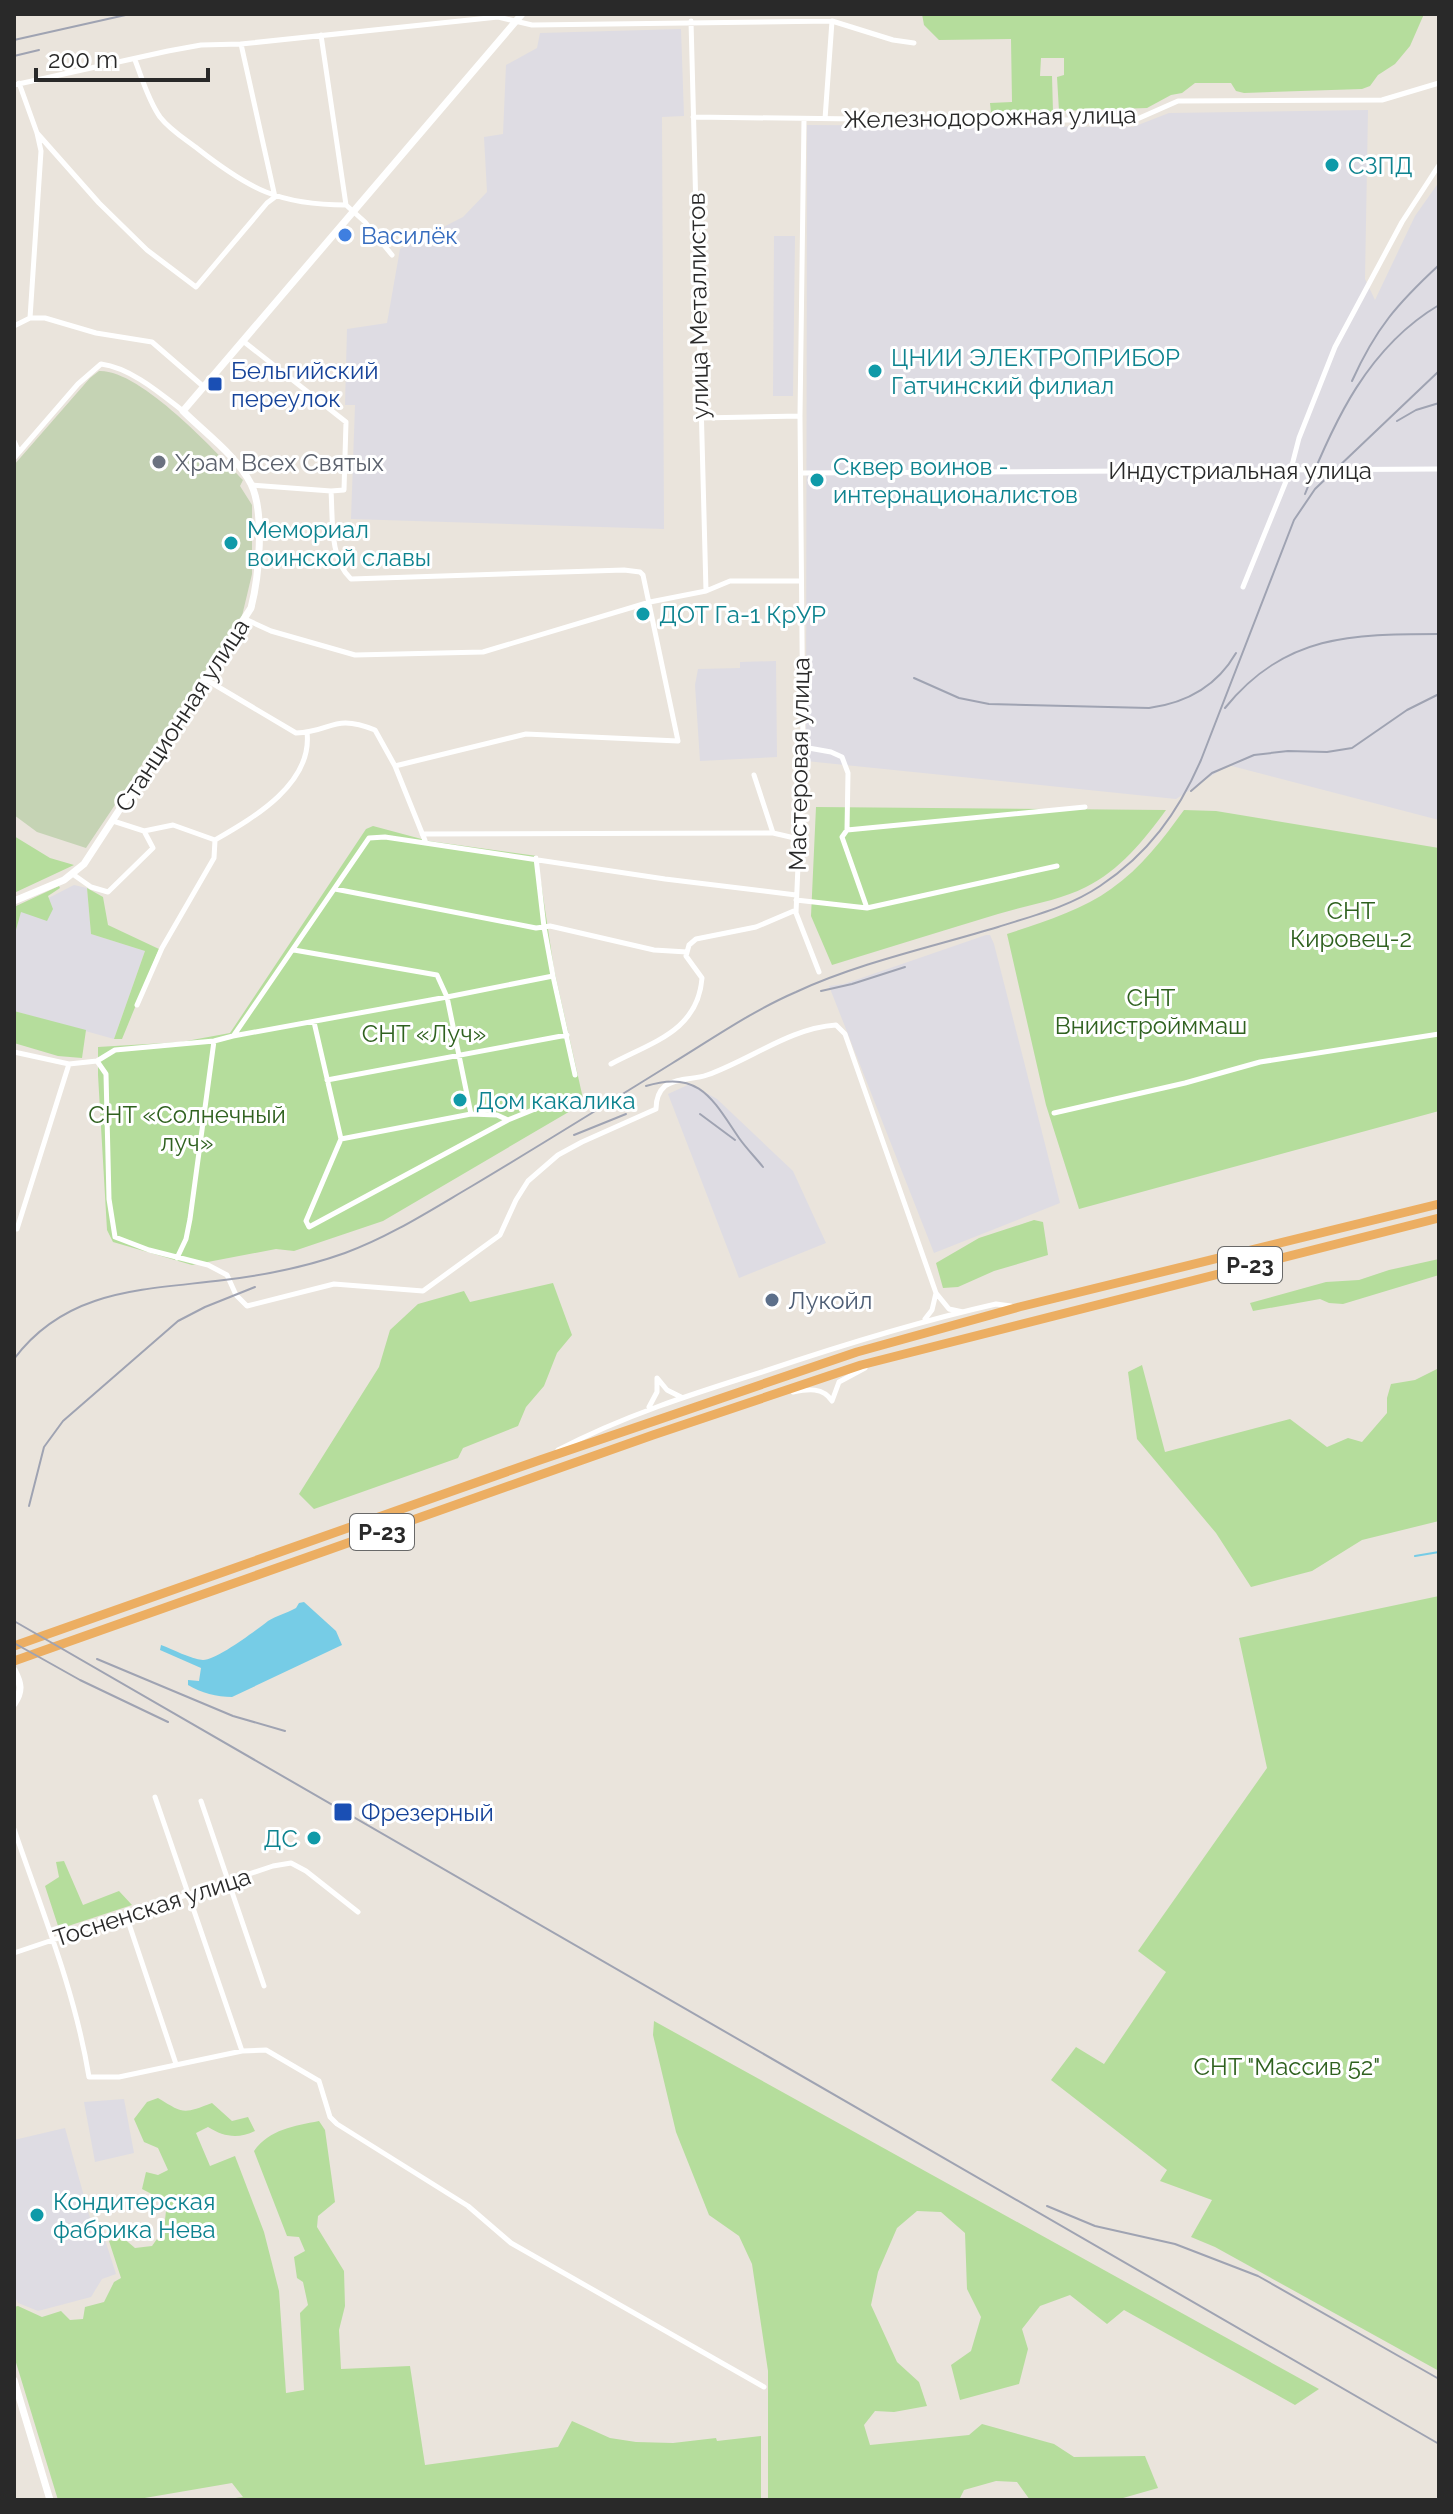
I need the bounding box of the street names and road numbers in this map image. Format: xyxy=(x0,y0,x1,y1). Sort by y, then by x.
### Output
street label: Железнодорожная улица xyxy=(843,100,1137,134)
street label: улица Металлистов xyxy=(682,192,714,420)
street label: Индустриальная улица xyxy=(1108,456,1372,485)
street label: Станционная улица xyxy=(109,613,255,817)
street label: Мастеровая улица xyxy=(783,657,815,871)
road number: Р-23 xyxy=(1218,1247,1282,1283)
road number: Р-23 xyxy=(350,1514,414,1550)
street label: Тосненская улица xyxy=(50,1861,254,1953)

